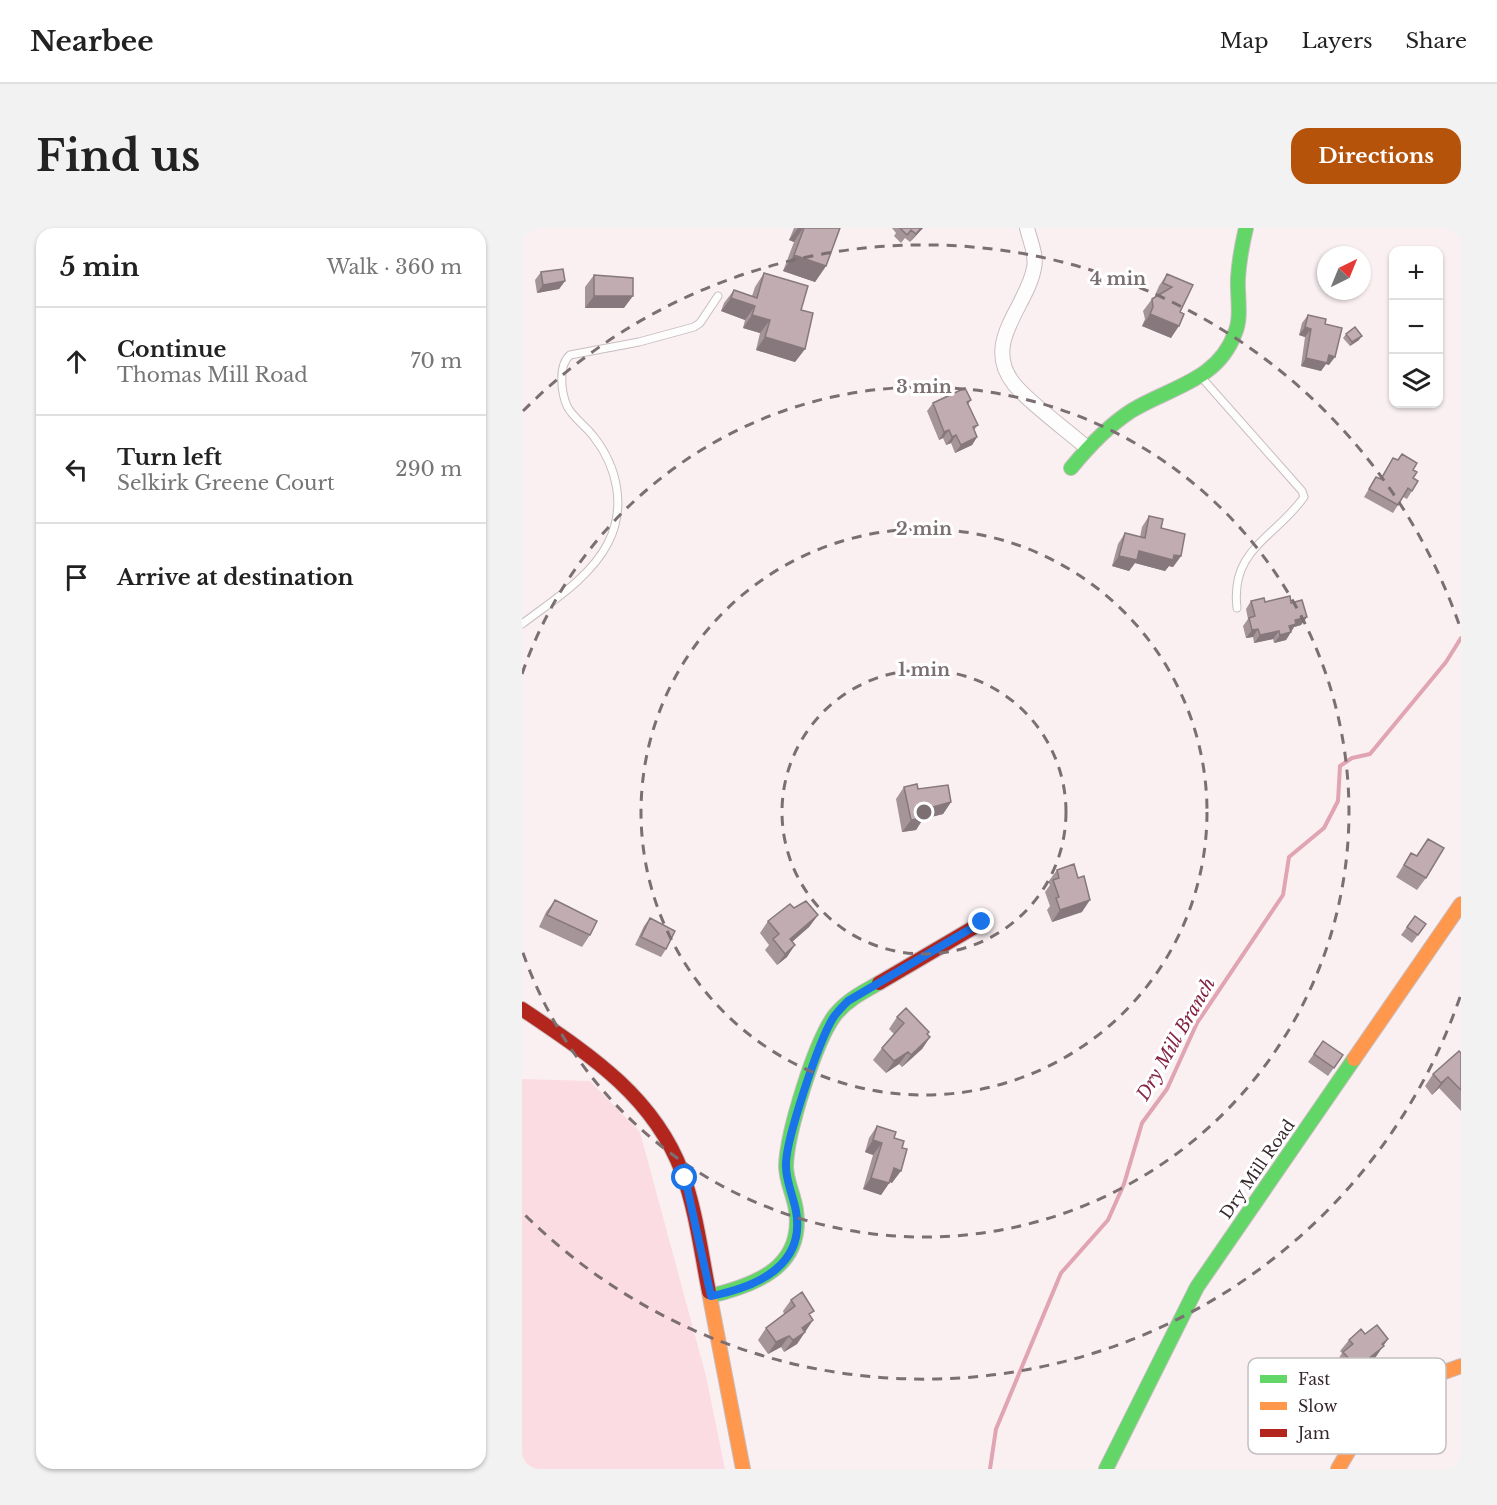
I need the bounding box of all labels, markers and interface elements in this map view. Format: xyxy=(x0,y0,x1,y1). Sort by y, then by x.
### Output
text: Nearbee xyxy=(30,24,154,59)
text: Map xyxy=(1220,28,1269,54)
text: Layers xyxy=(1302,28,1373,54)
text: Share xyxy=(1406,28,1467,54)
button: Directions xyxy=(1291,128,1461,184)
text: Find us xyxy=(36,130,200,182)
north arrow xyxy=(1317,246,1371,300)
map controls xyxy=(1389,246,1443,408)
button: + xyxy=(1389,246,1443,300)
text: 5 min xyxy=(60,251,139,283)
text: Walk · 360 m xyxy=(327,255,462,279)
text: 4 min xyxy=(1090,268,1146,290)
button: − xyxy=(1389,300,1443,354)
text: Continue xyxy=(117,336,226,363)
icon: ahead xyxy=(60,345,93,378)
text: 70 m xyxy=(410,349,462,373)
button: layers xyxy=(1389,354,1443,408)
text: Thomas Mill Road xyxy=(117,363,308,387)
text: 3 min xyxy=(896,376,952,398)
text: Turn left xyxy=(117,444,222,471)
icon: left xyxy=(60,453,93,486)
text: 290 m xyxy=(395,457,462,481)
text: Selkirk Greene Court xyxy=(117,471,335,495)
text: 2 min xyxy=(896,518,952,540)
icon: arrive xyxy=(60,561,93,594)
text: Arrive at destination xyxy=(117,564,354,591)
text: 1 min xyxy=(898,659,950,681)
centre of rings xyxy=(914,802,934,822)
route end xyxy=(968,908,994,934)
water label: Dry Mill Branch xyxy=(1132,974,1220,1105)
street label: Dry Mill Road xyxy=(1215,1115,1299,1222)
route start xyxy=(671,1164,697,1190)
legend xyxy=(1248,1358,1446,1454)
text: Fast xyxy=(1298,1369,1330,1389)
text: Slow xyxy=(1298,1396,1338,1416)
text: Jam xyxy=(1296,1423,1330,1443)

